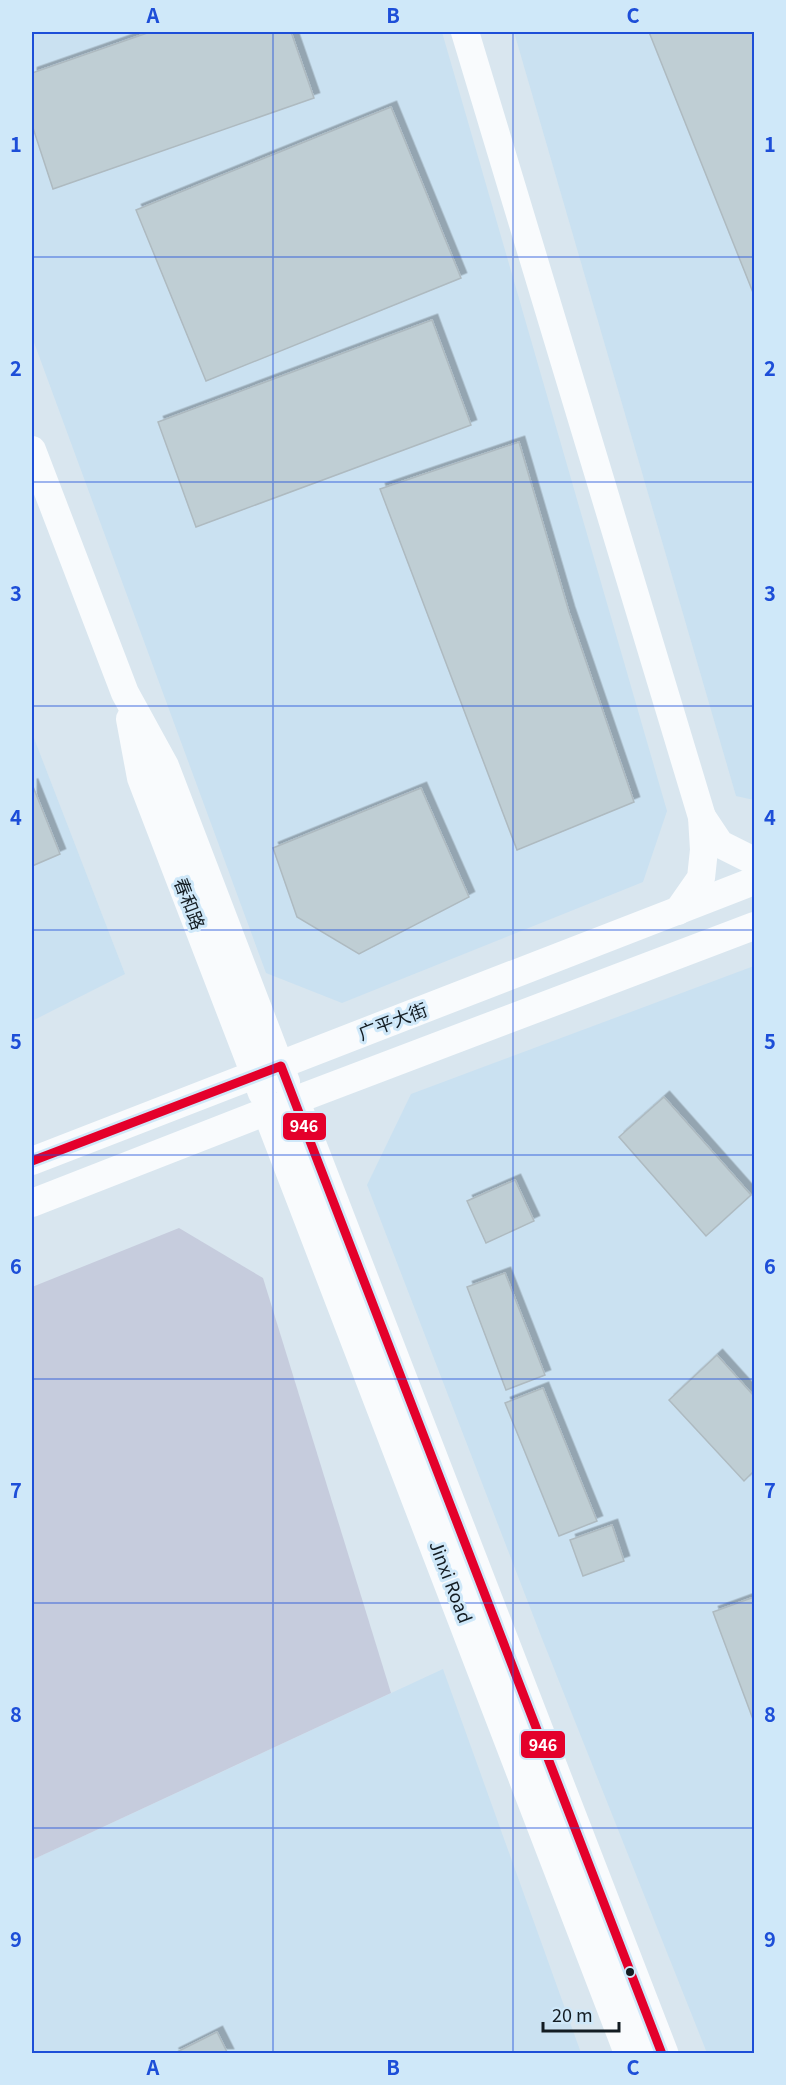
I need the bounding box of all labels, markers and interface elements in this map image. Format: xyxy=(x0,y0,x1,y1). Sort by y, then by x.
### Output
text: A xyxy=(146,0,160,29)
text: B xyxy=(386,0,400,29)
text: C xyxy=(626,0,640,29)
text: 1 xyxy=(10,129,22,158)
text: 1 xyxy=(764,129,776,158)
text: 2 xyxy=(10,353,22,382)
text: 2 xyxy=(764,353,776,382)
text: 3 xyxy=(10,578,22,607)
text: 3 xyxy=(764,578,776,607)
text: 4 xyxy=(10,802,22,831)
text: 4 xyxy=(764,802,776,831)
street label: 春和路 xyxy=(169,873,213,933)
street label: 广平大街 xyxy=(354,995,431,1045)
text: 5 xyxy=(10,1026,22,1055)
text: 5 xyxy=(764,1026,776,1055)
line badge: 946 xyxy=(282,1112,327,1141)
text: 946 xyxy=(290,1113,318,1137)
text: 6 xyxy=(10,1251,22,1280)
text: 6 xyxy=(764,1251,776,1280)
text: 7 xyxy=(10,1475,22,1504)
text: 7 xyxy=(764,1475,776,1504)
street label: Jinxi Road xyxy=(424,1536,480,1626)
text: 8 xyxy=(10,1699,22,1728)
text: 8 xyxy=(764,1699,776,1728)
line badge: 946 xyxy=(520,1730,566,1759)
text: 946 xyxy=(529,1732,557,1756)
text: 9 xyxy=(10,1924,22,1953)
text: 9 xyxy=(764,1924,776,1953)
unlabelled marker xyxy=(624,1966,636,1978)
scale bar xyxy=(543,1995,620,2033)
text: 20 m xyxy=(552,2001,593,2027)
text: A xyxy=(146,2052,160,2081)
text: B xyxy=(386,2052,400,2081)
text: C xyxy=(626,2052,640,2081)

